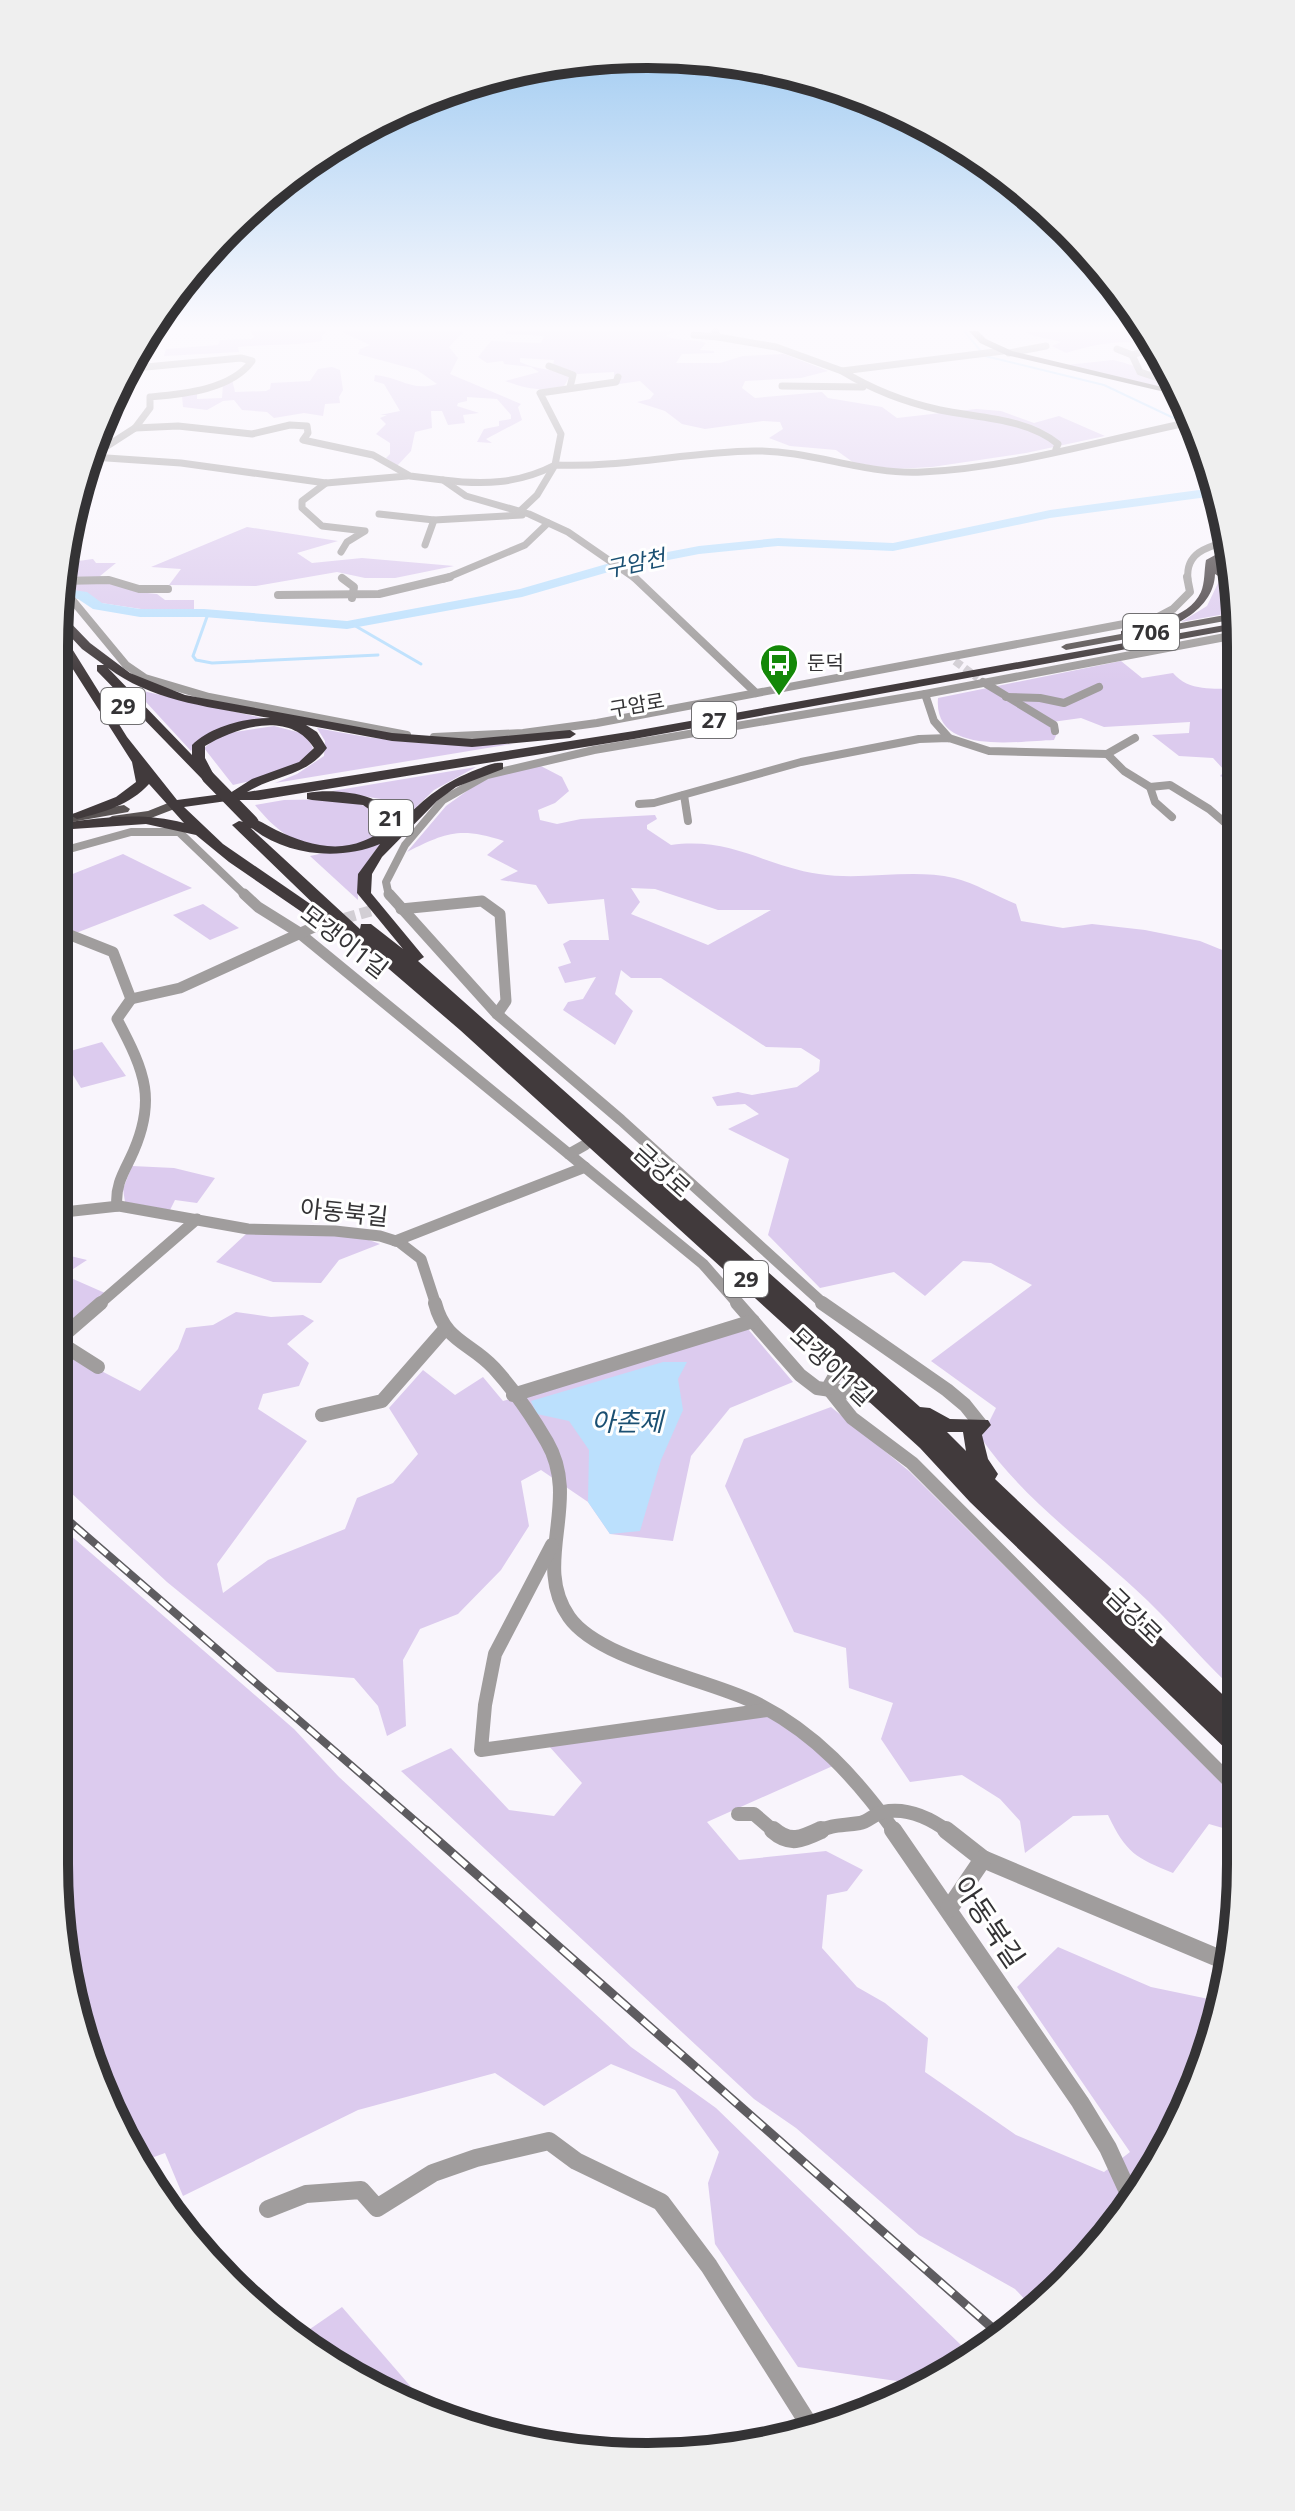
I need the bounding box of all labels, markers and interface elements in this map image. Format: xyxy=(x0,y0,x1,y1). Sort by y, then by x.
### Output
water label: 구암천 xyxy=(602,540,670,583)
road number: 706 xyxy=(1123,614,1179,650)
bus stop icon: 둔덕 xyxy=(758,642,800,697)
place label: 둔덕 xyxy=(807,649,844,676)
street label: 구암로 xyxy=(607,686,666,723)
road number: 29 xyxy=(101,688,145,724)
road number: 27 xyxy=(692,702,736,738)
road number: 21 xyxy=(369,800,413,836)
street label: 모갱이1길 xyxy=(295,896,395,985)
street label: 금강로 xyxy=(627,1135,699,1204)
street label: 아동북길 xyxy=(299,1190,390,1233)
road number: 29 xyxy=(724,1261,768,1297)
street label: 모갱이1길 xyxy=(783,1319,881,1413)
water label: 아촌제 xyxy=(591,1403,666,1439)
street label: 금강로 xyxy=(1100,1580,1170,1650)
street label: 아동북길 xyxy=(945,1868,1034,1975)

